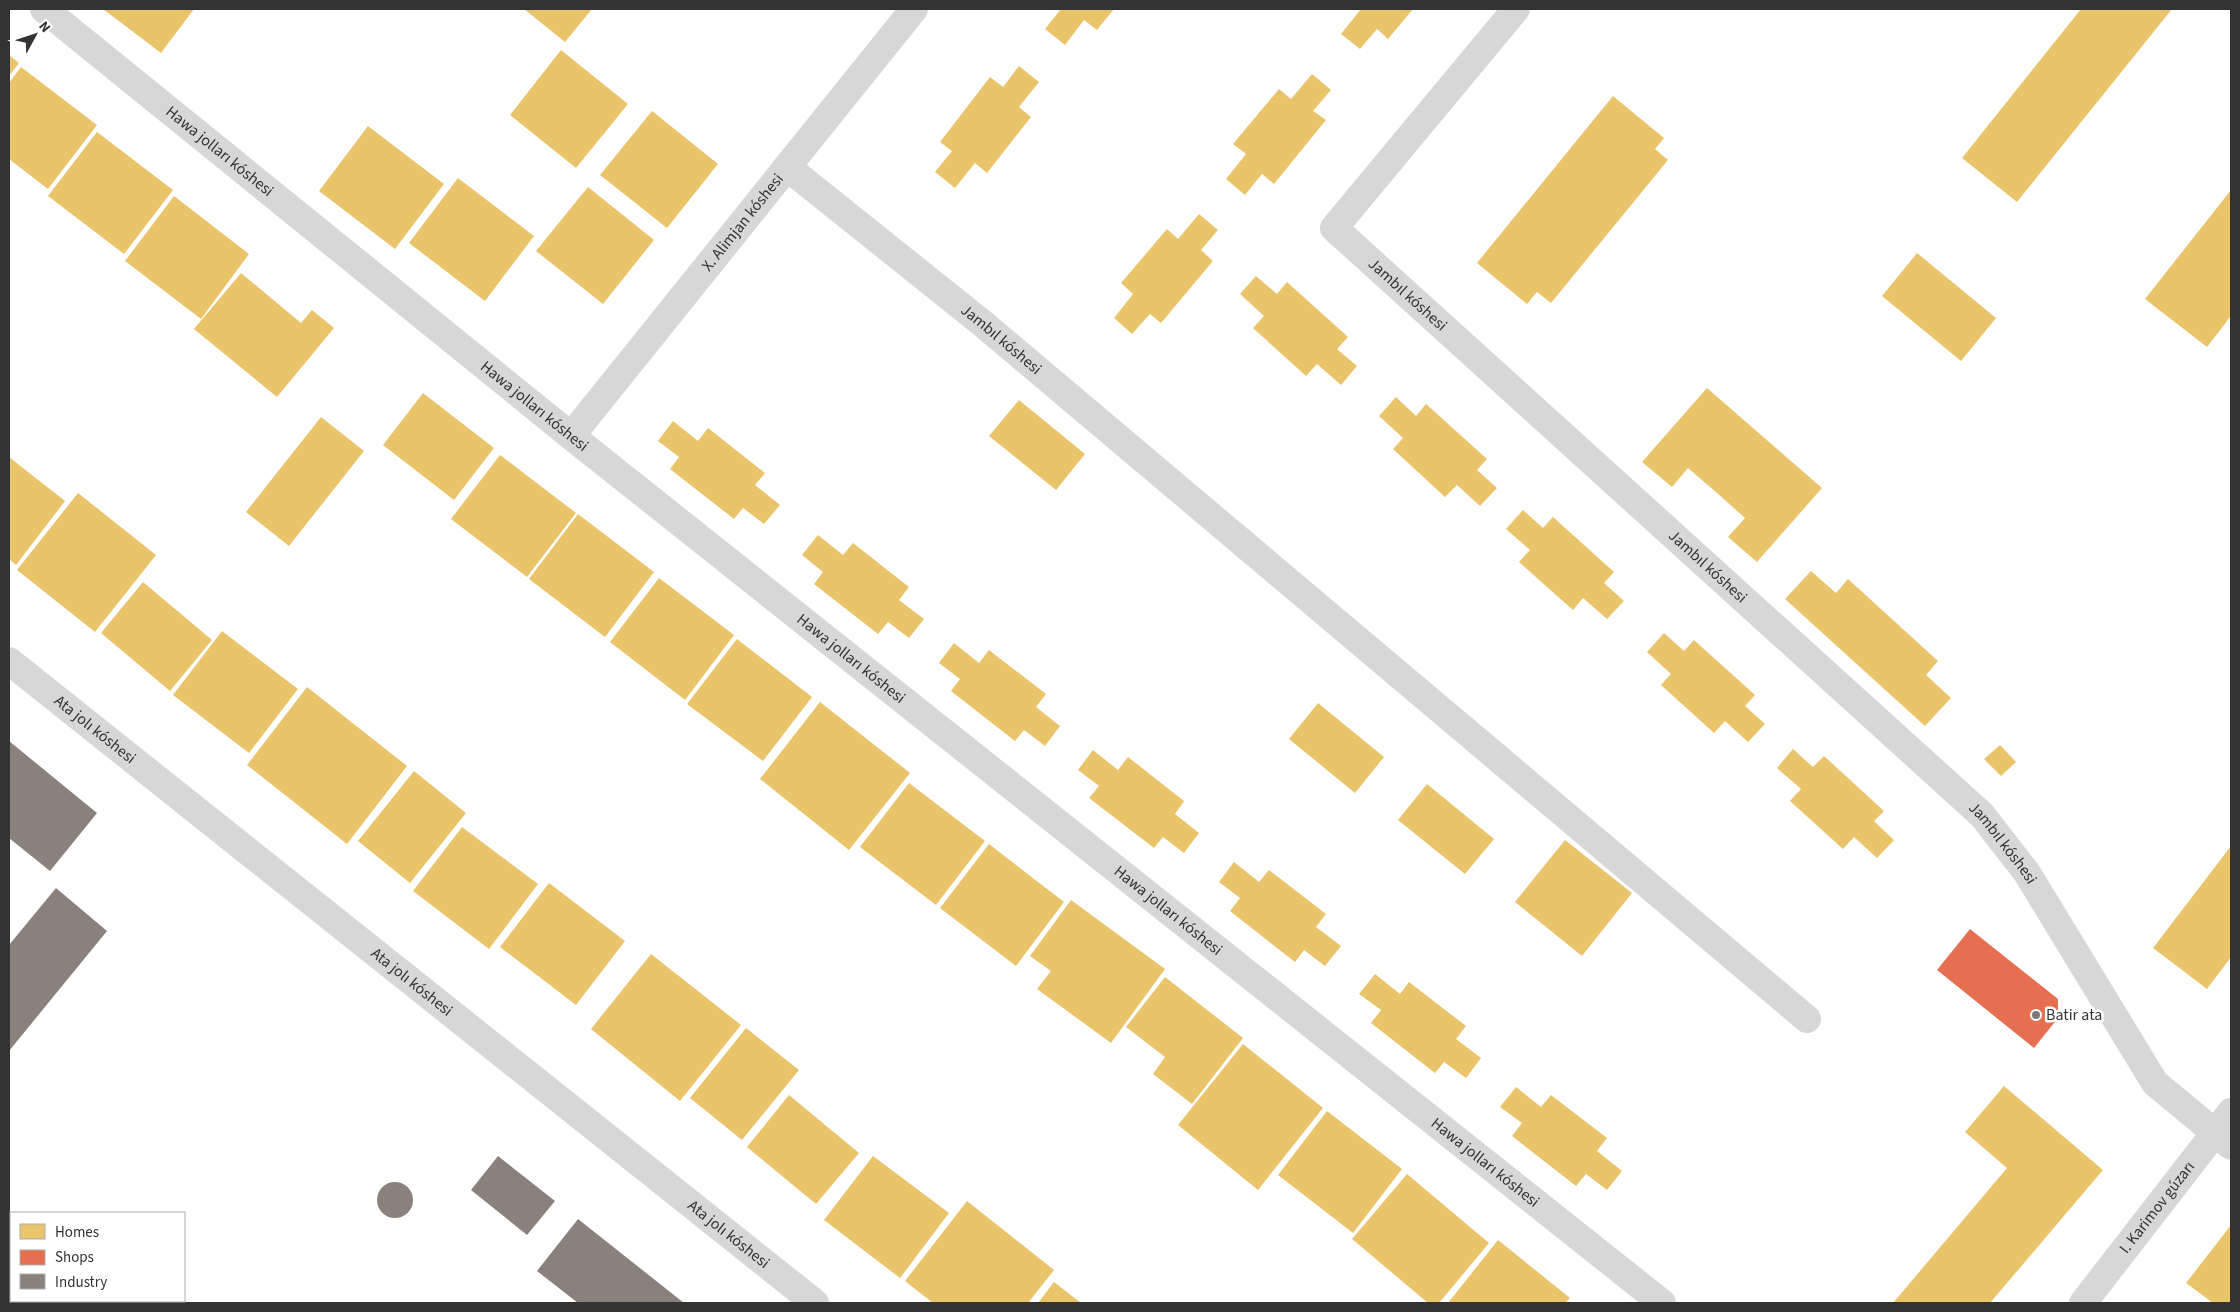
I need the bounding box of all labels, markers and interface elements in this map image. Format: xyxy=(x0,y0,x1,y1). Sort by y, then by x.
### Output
north arrow xyxy=(10,10,60,60)
text: N xyxy=(34,17,55,37)
street label: Hawa jolları kóshesi xyxy=(161,101,278,202)
street label: X. Alimjan kóshesi xyxy=(697,169,789,276)
street label: Jambıl kóshesi xyxy=(1363,253,1452,336)
street label: Jambıl kóshesi xyxy=(956,299,1046,380)
street label: Hawa jolları kóshesi xyxy=(476,356,593,457)
street label: Jambıl kóshesi xyxy=(1663,525,1752,608)
street label: Hawa jolları kóshesi xyxy=(792,609,910,709)
street label: Ata jolı kóshesi xyxy=(49,690,141,769)
street label: Jambıl kóshesi xyxy=(1964,797,2042,888)
street label: Hawa jolları kóshesi xyxy=(1109,861,1227,961)
street label: Ata jolı kóshesi xyxy=(366,942,457,1021)
place label: Batir ata xyxy=(2046,1004,2102,1026)
marker: Batir ata xyxy=(2030,1009,2042,1021)
street label: Hawa jolları kóshesi xyxy=(1426,1112,1544,1213)
street label: I. Karimov gúzarı xyxy=(2114,1156,2200,1258)
street label: Ata jolı kóshesi xyxy=(683,1195,774,1274)
legend xyxy=(10,1212,185,1302)
text: Homes xyxy=(55,1222,99,1243)
text: Shops xyxy=(55,1247,94,1268)
text: Industry xyxy=(55,1272,107,1293)

